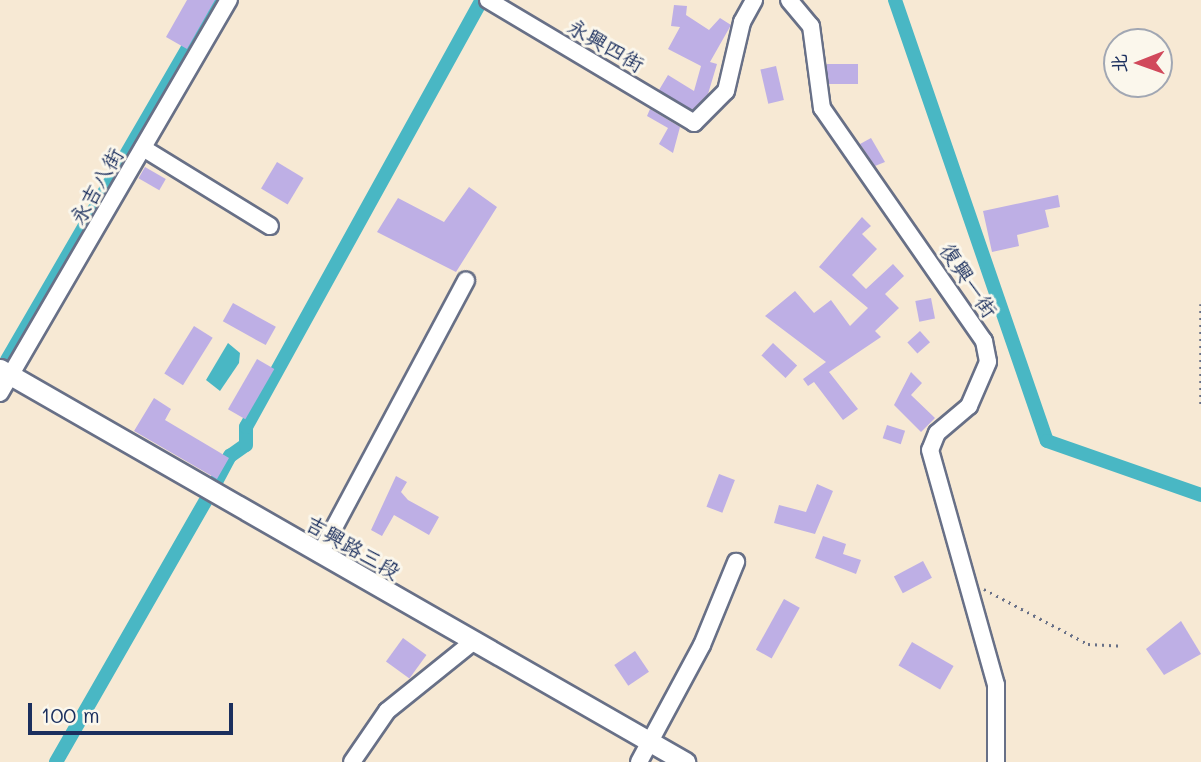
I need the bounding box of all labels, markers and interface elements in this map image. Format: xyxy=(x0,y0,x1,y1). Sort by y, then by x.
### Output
street label: 永興四街 xyxy=(563,13,649,77)
north arrow xyxy=(1103,28,1173,98)
text: 北 xyxy=(1106,54,1131,73)
street label: 永吉八街 xyxy=(64,143,128,229)
street label: 復興一街 xyxy=(935,238,1003,322)
street label: 吉興路三段 xyxy=(301,510,405,584)
scale bar xyxy=(32,688,236,732)
text: 100 m xyxy=(41,701,100,728)

